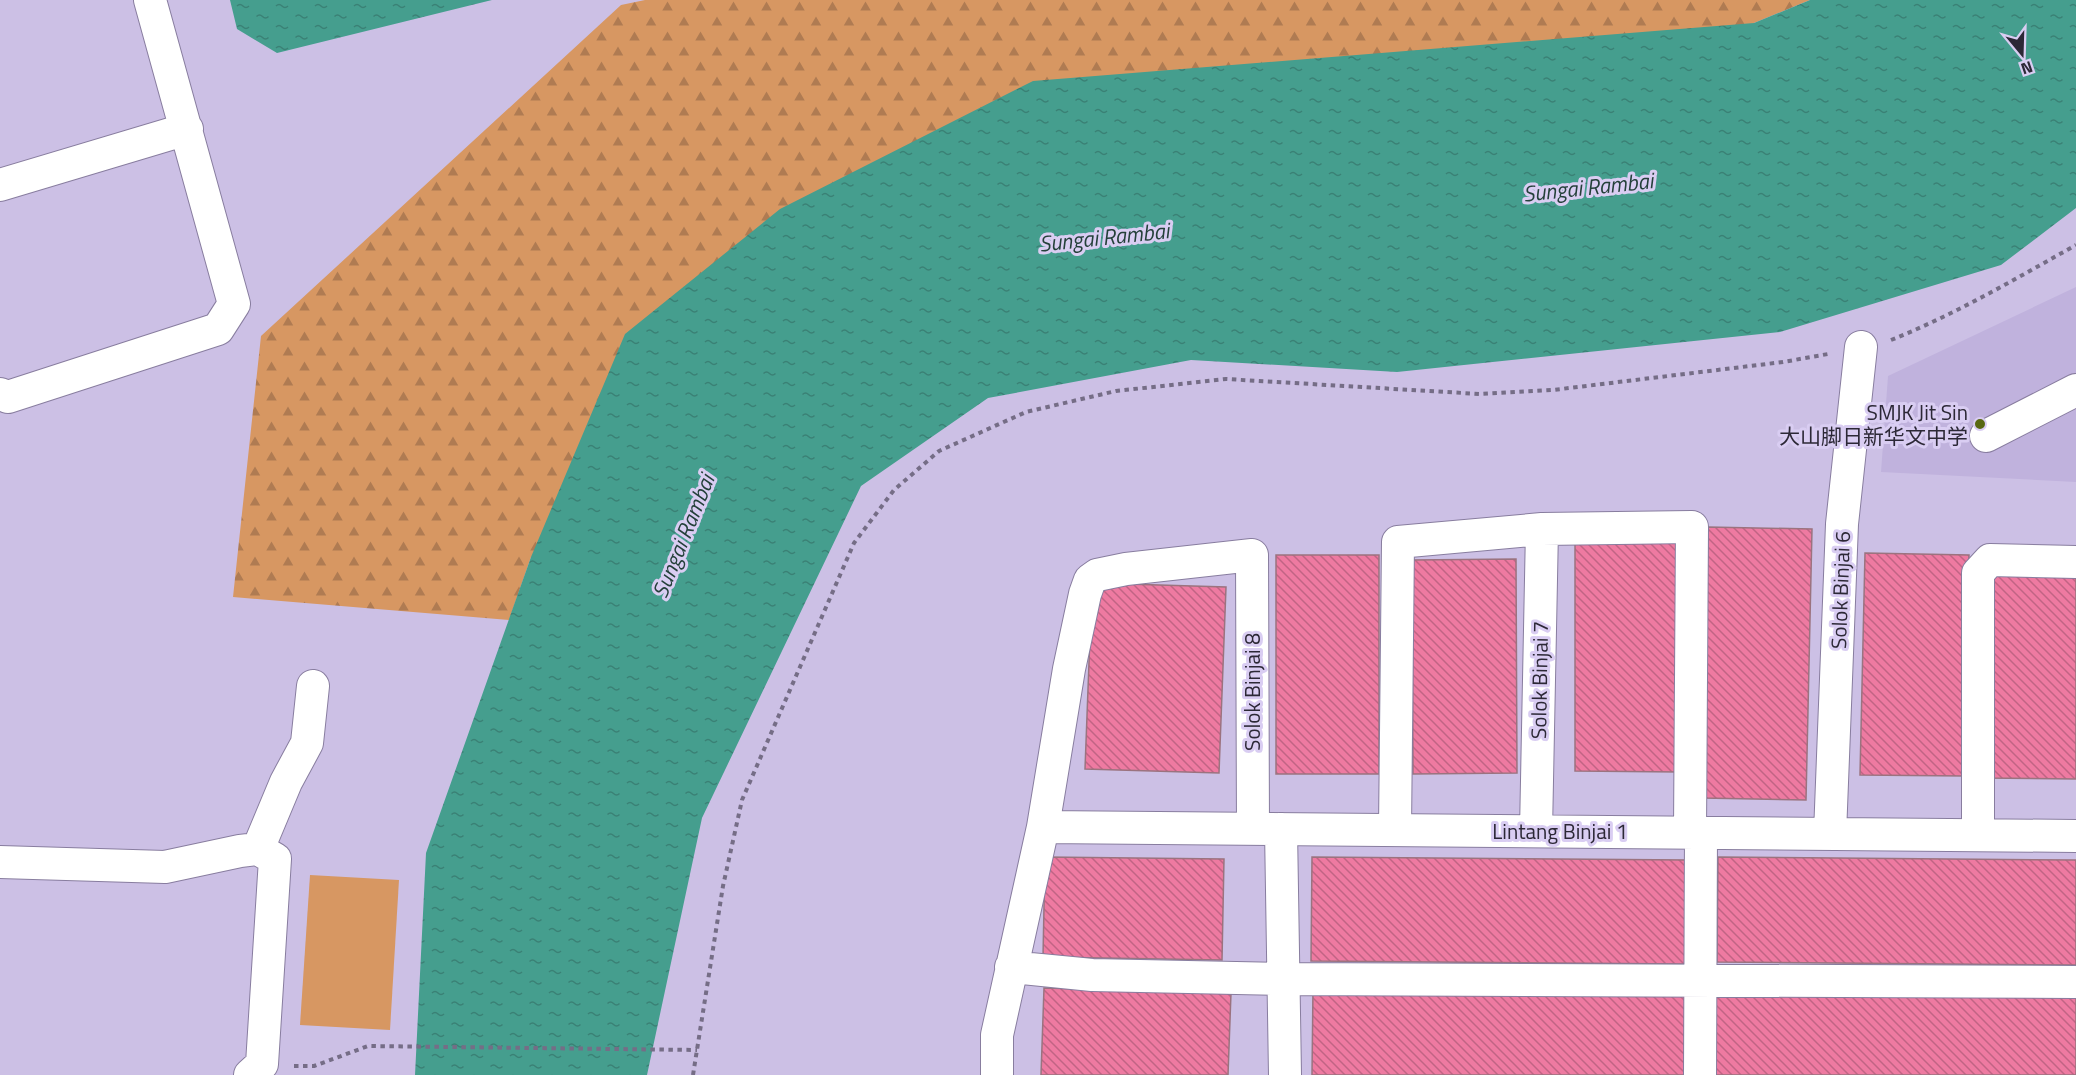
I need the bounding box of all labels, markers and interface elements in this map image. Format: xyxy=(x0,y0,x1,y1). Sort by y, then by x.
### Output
north arrow xyxy=(1992,24,2052,84)
text: N xyxy=(2018,55,2036,81)
water label: Sungai Rambai xyxy=(1521,163,1657,211)
water label: Sungai Rambai xyxy=(1037,213,1173,261)
place label: SMJK Jit Sin 大山脚日新华文中学 xyxy=(1779,396,1968,452)
marker: SMJK Jit Sin 大山脚日新华文中学 xyxy=(1973,417,1987,431)
water label: Sungai Rambai xyxy=(643,467,724,603)
street label: Solok Binjai 6 xyxy=(1822,530,1858,650)
street label: Solok Binjai 7 xyxy=(1522,621,1556,739)
street label: Solok Binjai 8 xyxy=(1236,633,1268,751)
street label: Lintang Binjai 1 xyxy=(1492,815,1628,847)

